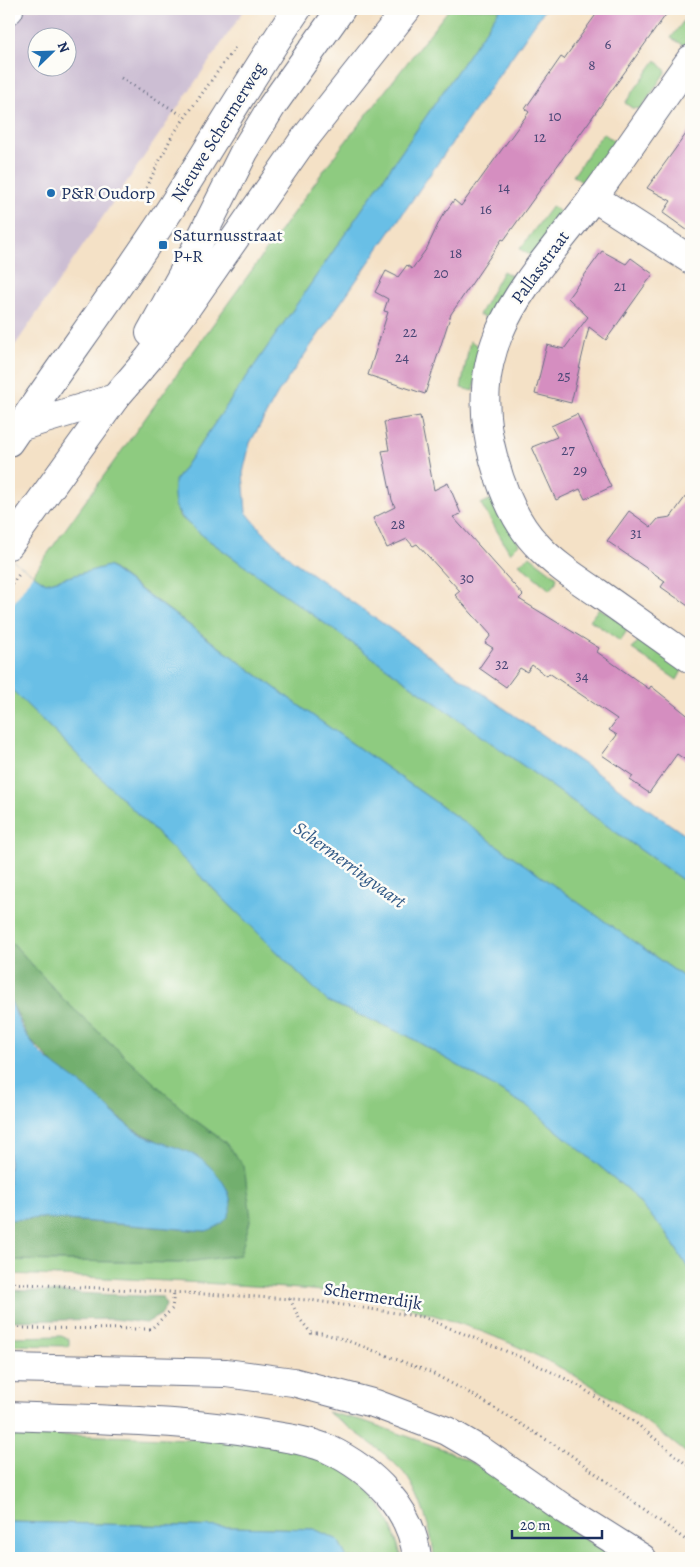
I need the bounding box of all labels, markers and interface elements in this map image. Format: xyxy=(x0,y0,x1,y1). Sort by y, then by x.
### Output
north arrow xyxy=(28,28,78,78)
house number: 6 xyxy=(605,34,612,54)
text: N xyxy=(53,39,74,56)
house number: 8 xyxy=(588,55,596,75)
street label: Nieuwe Schermerweg xyxy=(165,58,271,206)
house number: 10 xyxy=(548,106,562,126)
house number: 12 xyxy=(534,127,546,147)
house number: 14 xyxy=(498,177,510,197)
place label: P&R Oudorp xyxy=(61,181,155,205)
marker: P&R Oudorp xyxy=(45,187,57,199)
house number: 16 xyxy=(480,199,492,219)
place label: Saturnusstraat P+R xyxy=(173,223,283,268)
street label: Pallasstraat xyxy=(505,226,575,308)
marker: Saturnusstraat P+R xyxy=(157,239,169,251)
house number: 18 xyxy=(450,243,462,263)
house number: 20 xyxy=(433,263,449,283)
house number: 21 xyxy=(614,276,626,296)
house number: 22 xyxy=(403,322,417,342)
house number: 24 xyxy=(395,347,409,367)
house number: 25 xyxy=(557,366,571,386)
house number: 27 xyxy=(561,440,575,460)
house number: 29 xyxy=(573,460,587,480)
house number: 28 xyxy=(391,514,405,534)
house number: 31 xyxy=(630,523,642,543)
house number: 30 xyxy=(460,568,474,588)
house number: 32 xyxy=(495,654,509,674)
house number: 34 xyxy=(575,666,589,686)
water label: Schermerringvaart xyxy=(288,815,412,915)
street label: Schermerdijk xyxy=(322,1276,424,1316)
scale bar xyxy=(512,1507,602,1539)
text: 20 m xyxy=(520,1515,551,1535)

